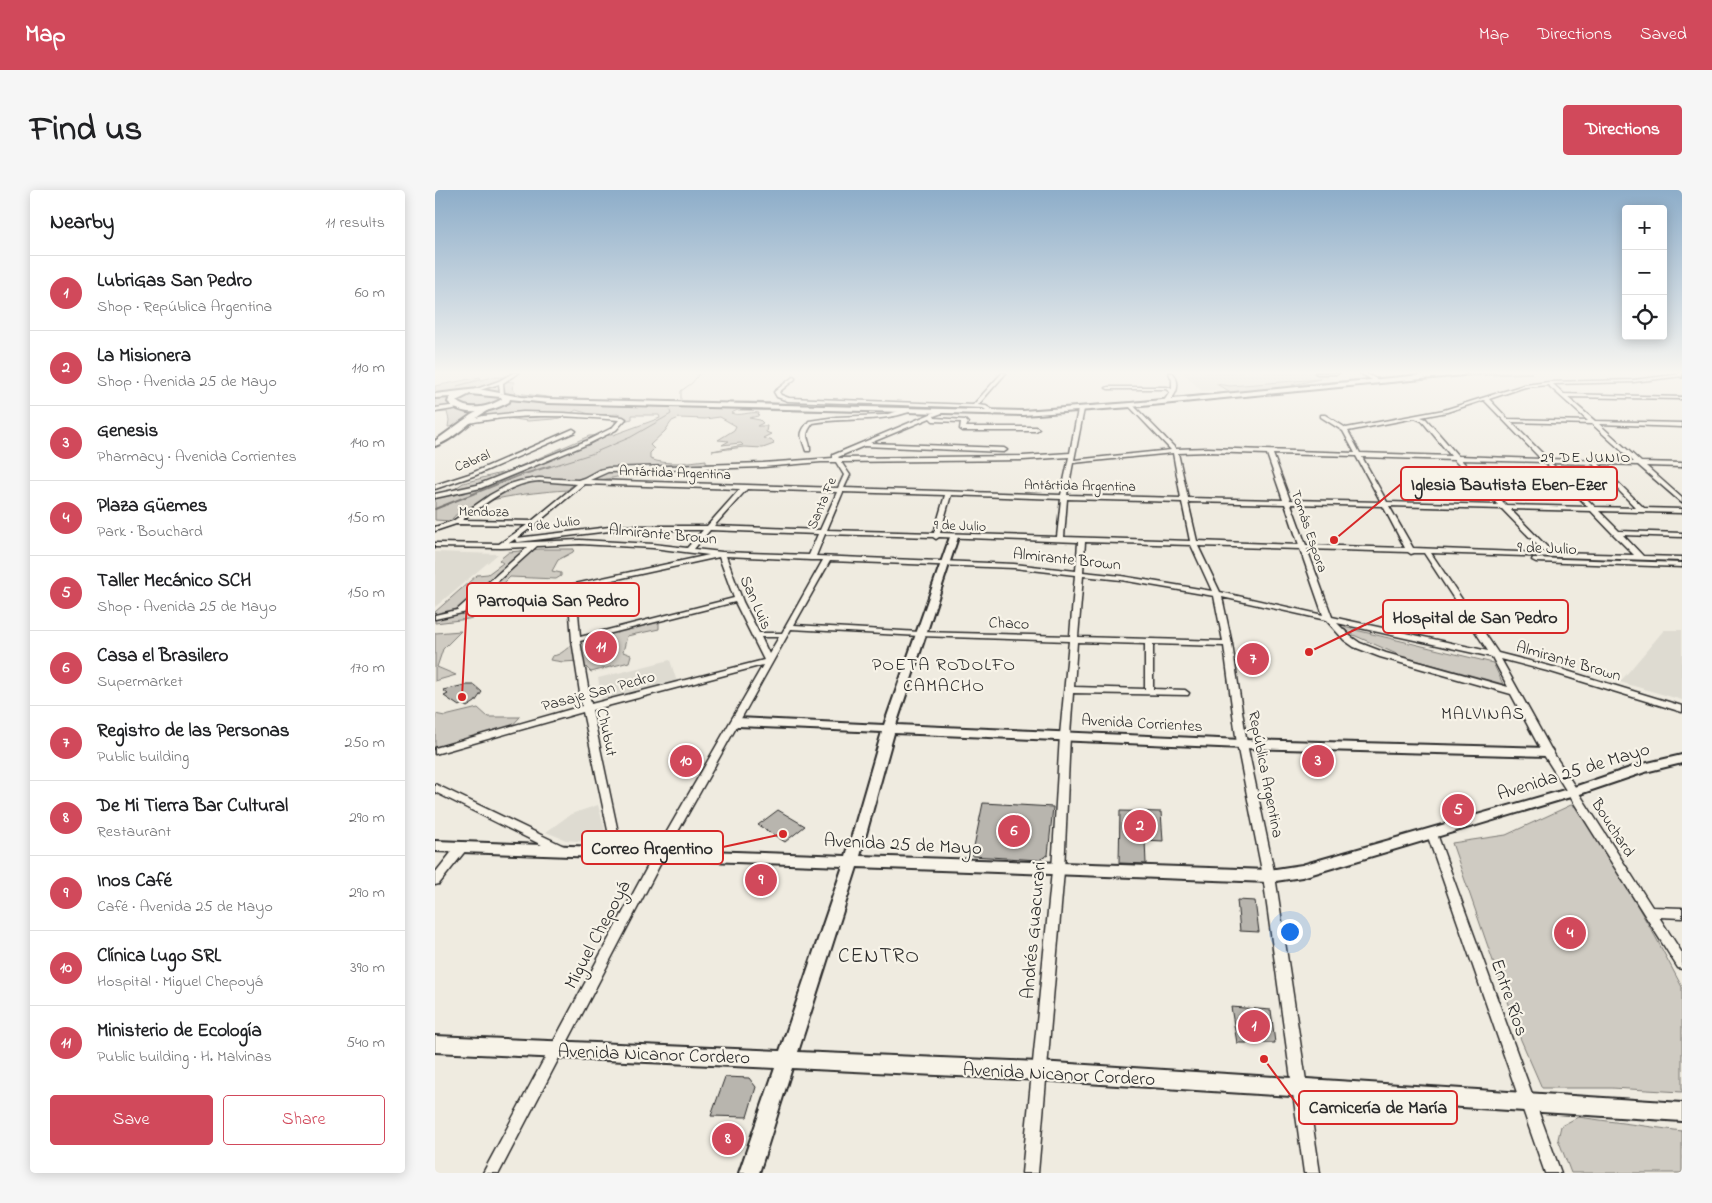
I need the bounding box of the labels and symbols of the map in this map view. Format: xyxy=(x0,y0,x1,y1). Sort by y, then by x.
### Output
street label: Cabral xyxy=(452,445,494,478)
district label: 29 DE JUNIO xyxy=(1541,447,1631,469)
street label: Antártida Argentina xyxy=(619,461,731,487)
callout: Iglesia Bautista Eben-Ezer xyxy=(1401,467,1617,500)
text: Iglesia Bautista Eben-Ezer xyxy=(1411,473,1608,500)
street label: Santa Fe xyxy=(802,474,843,533)
street label: Antártida Argentina xyxy=(1024,475,1136,499)
street label: Tomás Espora xyxy=(1285,488,1332,575)
street label: Mendoza xyxy=(459,502,509,523)
street label: 9 de Julio xyxy=(527,511,581,538)
street label: 9 de Julio xyxy=(933,515,986,538)
street label: Almirante Brown xyxy=(608,518,718,552)
street label: 9 de Julio xyxy=(1517,536,1577,562)
street label: Almirante Brown xyxy=(1012,542,1122,578)
street label: San Luis xyxy=(733,572,778,634)
callout: Parroquia San Pedro xyxy=(467,583,639,616)
text: Parroquia San Pedro xyxy=(477,589,629,615)
callout: Hospital de San Pedro xyxy=(1383,600,1568,633)
text: Hospital de San Pedro xyxy=(1392,606,1558,632)
street label: Chaco xyxy=(988,611,1030,637)
pin: 11 xyxy=(585,628,617,666)
street label: Almirante Brown xyxy=(1513,635,1624,688)
pin: 7 xyxy=(1237,640,1269,678)
district label: POETA RODOLFO CAMACHO xyxy=(872,653,1016,700)
street label: Pasaje San Pedro xyxy=(539,665,658,719)
district label: MALVINAS xyxy=(1441,702,1525,728)
street label: Chubut xyxy=(589,706,623,759)
street label: Avenida Corrientes xyxy=(1080,709,1203,739)
street label: República Argentina xyxy=(1241,709,1289,840)
street label: Avenida 25 de Mayo xyxy=(1494,736,1654,809)
pin: 10 xyxy=(670,742,702,780)
pin: 3 xyxy=(1302,742,1334,780)
pin: 5 xyxy=(1442,791,1474,829)
street label: Bouchard xyxy=(1584,793,1640,862)
pin: 2 xyxy=(1124,807,1156,845)
pin: 6 xyxy=(998,812,1030,850)
street label: Avenida 25 de Mayo xyxy=(823,828,983,864)
callout: Correo Argentino xyxy=(582,831,723,864)
text: Correo Argentino xyxy=(591,837,713,864)
street label: Andrés Guacurari xyxy=(1015,860,1054,1000)
pin: 9 xyxy=(745,861,777,899)
street label: Miguel Chepoyá xyxy=(558,876,640,995)
pin: 4 xyxy=(1554,914,1586,952)
your location xyxy=(1277,919,1303,945)
district label: CENTRO xyxy=(838,942,920,972)
street label: Entre Ríos xyxy=(1483,956,1534,1040)
pin: 1 xyxy=(1238,1007,1270,1045)
street label: Avenida Nicanor Cordero xyxy=(557,1039,751,1072)
street label: Avenida Nicanor Cordero xyxy=(962,1057,1156,1094)
callout: Carnicería de María xyxy=(1299,1091,1457,1124)
text: Carnicería de María xyxy=(1309,1096,1447,1122)
pin: 8 xyxy=(712,1120,744,1158)

